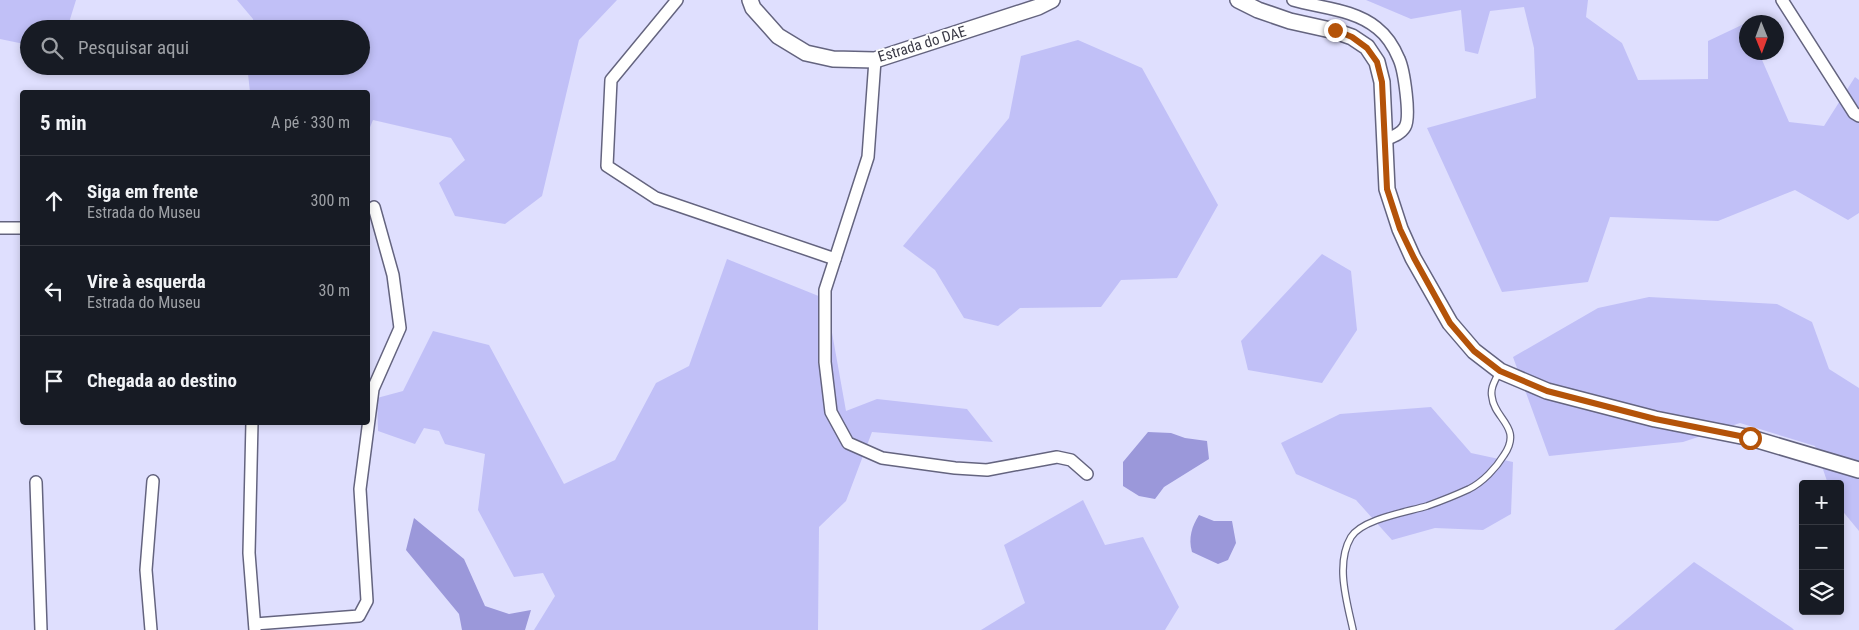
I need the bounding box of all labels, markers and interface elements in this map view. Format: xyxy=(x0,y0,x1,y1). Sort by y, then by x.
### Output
north arrow xyxy=(1739,15,1784,60)
route end xyxy=(1324,19,1347,42)
search box xyxy=(20,20,370,75)
street label: Estrada do DAE xyxy=(876,22,968,66)
icon: search xyxy=(38,34,66,62)
text: Pesquisar aqui xyxy=(78,36,189,59)
text: 5 min xyxy=(40,111,87,135)
text: A pé · 330 m xyxy=(271,113,350,132)
text: Siga em frente xyxy=(87,180,198,203)
icon: ahead xyxy=(40,187,68,215)
text: 300 m xyxy=(311,191,350,210)
text: Estrada do Museu xyxy=(87,203,200,222)
text: Vire à esquerda xyxy=(87,270,206,293)
icon: left xyxy=(40,277,68,305)
text: 30 m xyxy=(318,281,350,300)
text: Estrada do Museu xyxy=(87,293,200,312)
icon: arrive xyxy=(40,367,68,395)
text: Chegada ao destino xyxy=(87,369,237,392)
route start xyxy=(1739,427,1762,450)
map controls xyxy=(1799,480,1844,615)
button: + xyxy=(1799,480,1844,525)
button: − xyxy=(1799,525,1844,570)
button: layers xyxy=(1799,570,1844,615)

